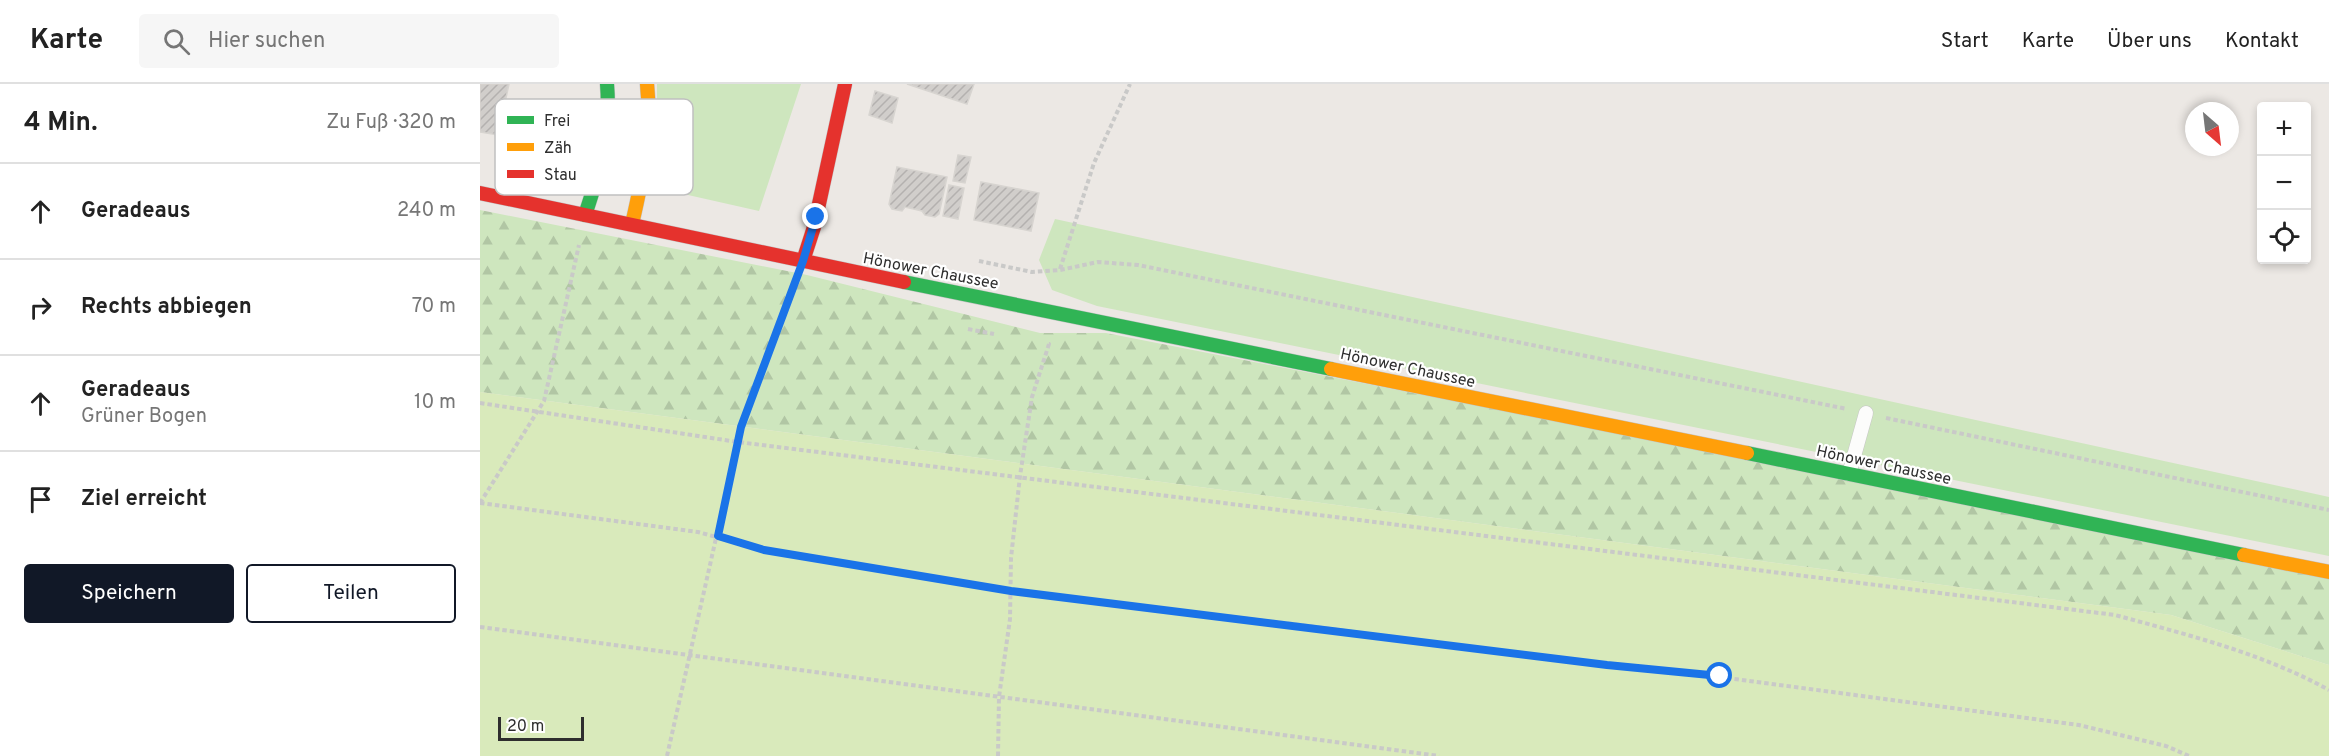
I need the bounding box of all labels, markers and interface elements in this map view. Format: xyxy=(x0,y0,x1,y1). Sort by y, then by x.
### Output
search box xyxy=(139,14,559,68)
text: Karte xyxy=(30,23,103,59)
icon: search xyxy=(160,25,193,58)
text: Hier suchen xyxy=(208,28,325,55)
text: Start xyxy=(1941,28,1989,55)
text: Karte xyxy=(2022,28,2074,55)
text: Über uns xyxy=(2107,28,2192,55)
text: Kontakt xyxy=(2225,28,2299,55)
legend xyxy=(495,99,693,195)
north arrow xyxy=(2185,102,2239,156)
map controls xyxy=(2257,102,2311,264)
button: + xyxy=(2257,102,2311,156)
text: 4 Min. xyxy=(24,107,98,140)
text: Zu Fuß · 320 m xyxy=(326,110,456,136)
text: Frei xyxy=(544,112,570,132)
text: Zäh xyxy=(544,139,572,159)
button: − xyxy=(2257,156,2311,210)
text: Stau xyxy=(544,166,577,186)
icon: ahead xyxy=(24,195,57,228)
text: Geradeaus xyxy=(81,198,191,225)
text: 240 m xyxy=(397,198,456,224)
route end xyxy=(802,203,828,229)
button: locate xyxy=(2257,210,2311,264)
street label: Hönower Chaussee xyxy=(861,249,1000,295)
icon: right xyxy=(24,291,57,324)
text: Rechts abbiegen xyxy=(81,294,252,321)
text: 70 m xyxy=(412,294,456,320)
street label: Hönower Chaussee xyxy=(1338,345,1477,393)
text: Geradeaus xyxy=(81,377,191,404)
icon: ahead xyxy=(24,387,57,420)
text: 10 m xyxy=(414,390,456,416)
text: Grüner Bogen xyxy=(81,404,207,430)
street label: Hönower Chaussee xyxy=(1814,442,1953,490)
icon: arrive xyxy=(24,483,57,516)
text: Ziel erreicht xyxy=(81,486,207,513)
button: Speichern xyxy=(24,564,234,623)
button: Teilen xyxy=(246,564,456,623)
route start xyxy=(1706,662,1732,688)
scale bar xyxy=(498,714,584,742)
text: 20 m xyxy=(507,717,544,737)

